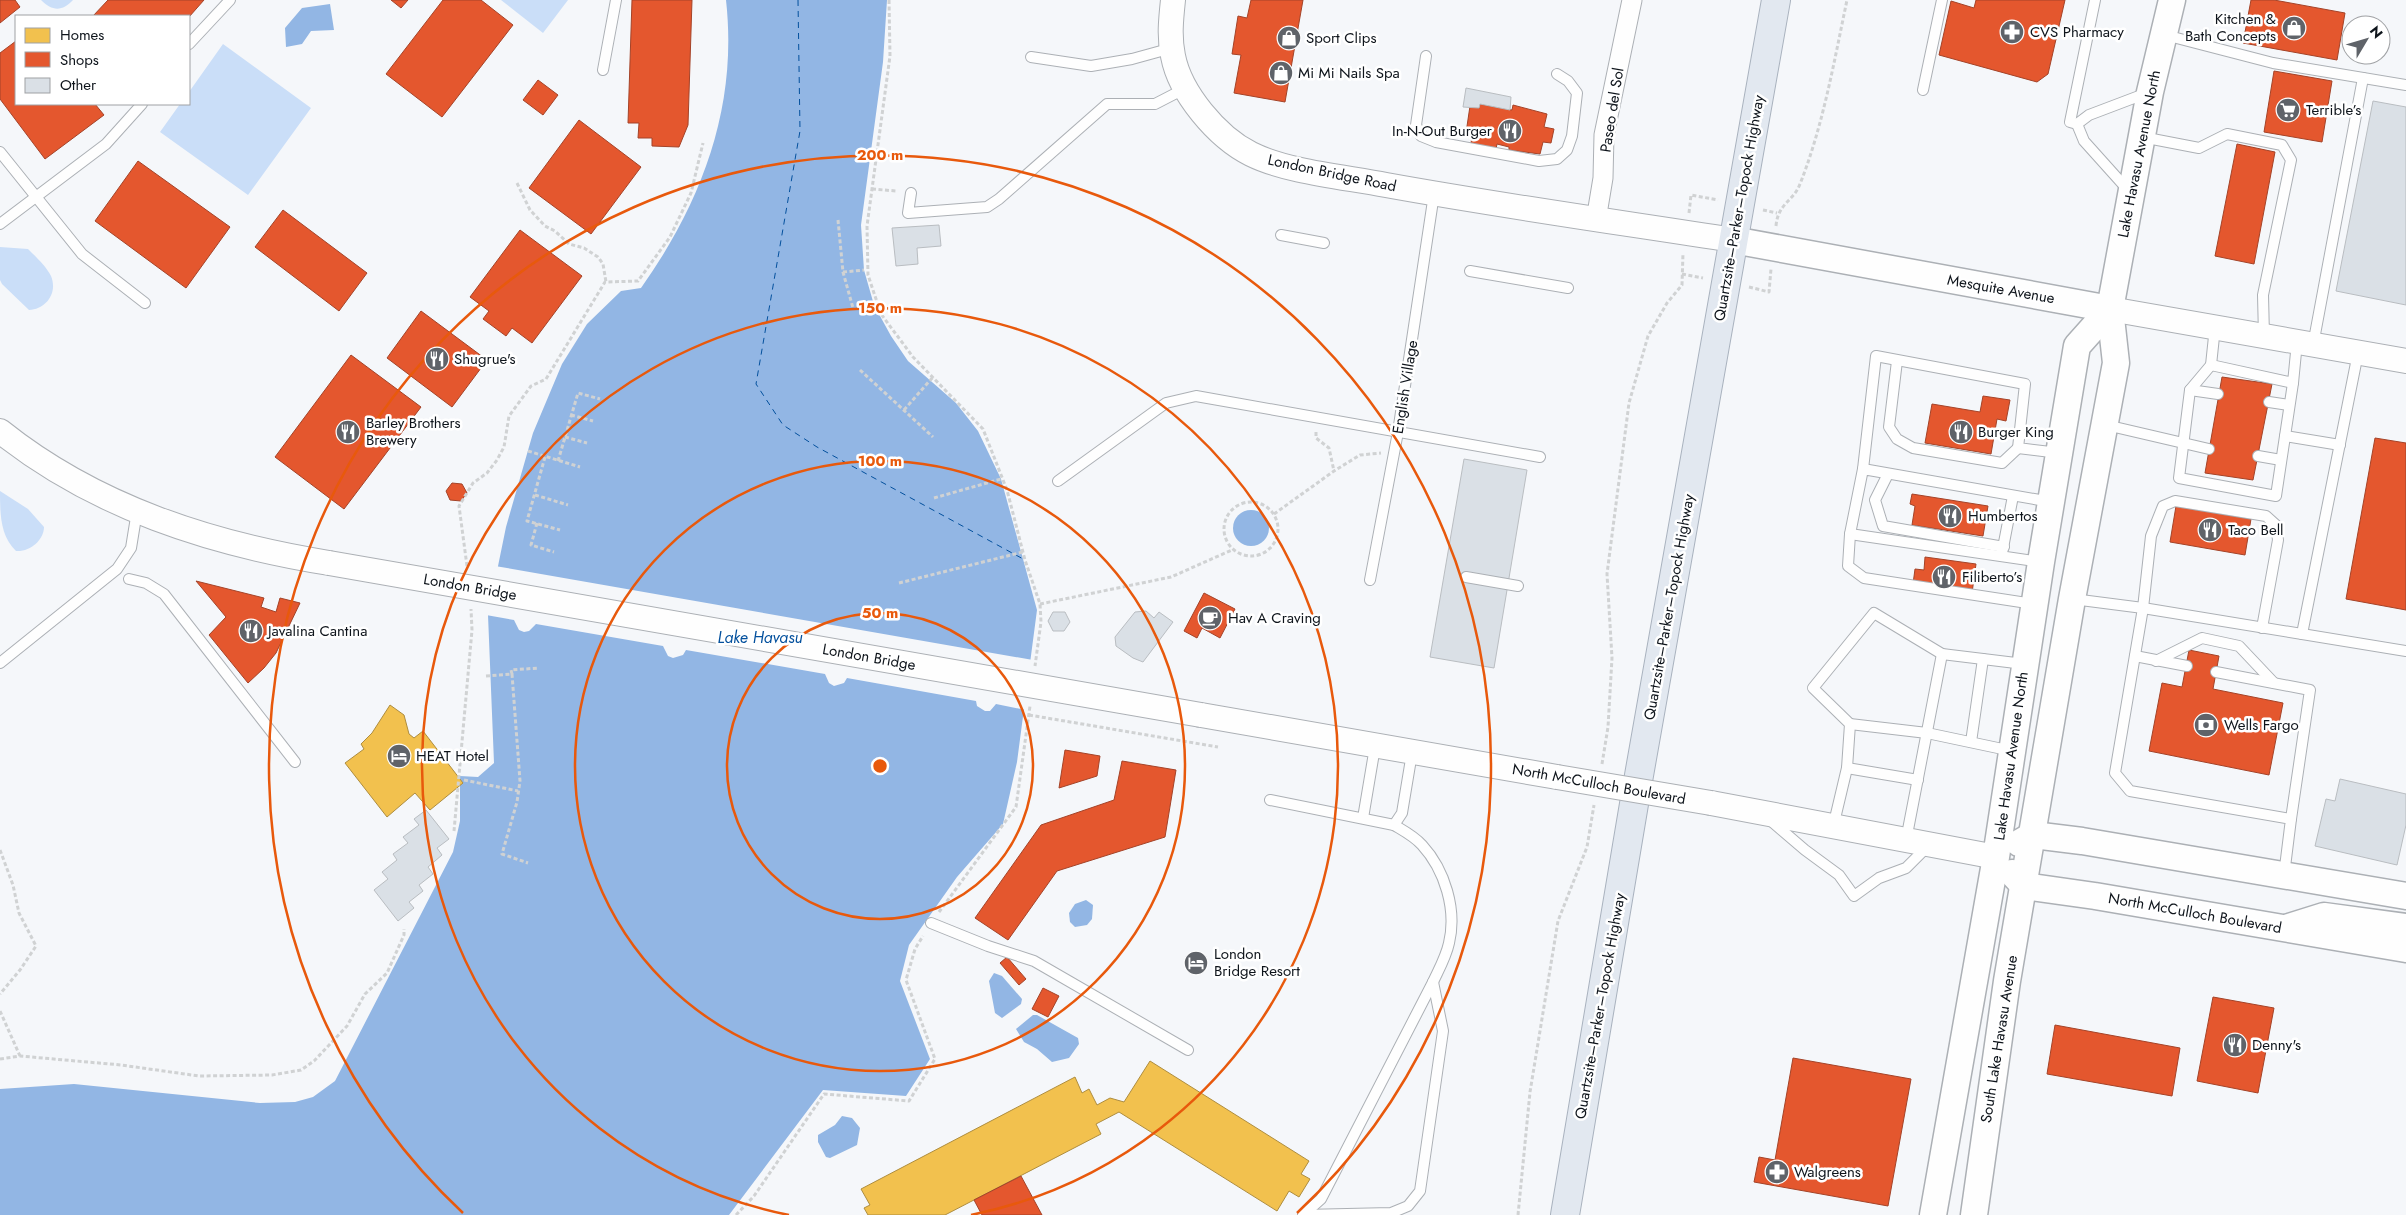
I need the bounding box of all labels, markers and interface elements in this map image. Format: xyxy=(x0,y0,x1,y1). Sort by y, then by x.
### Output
place label: Kitchen & Bath Concepts xyxy=(2185,8,2276,47)
legend xyxy=(15,15,190,105)
shop icon: Kitchen & Bath Concepts xyxy=(2281,15,2307,41)
north arrow xyxy=(2341,15,2391,65)
pharmacy icon: CVS Pharmacy xyxy=(1999,19,2025,45)
place label: CVS Pharmacy xyxy=(2030,21,2124,43)
text: N xyxy=(2365,21,2388,43)
text: Homes xyxy=(60,24,104,46)
shop icon: Sport Clips xyxy=(1276,25,1302,51)
place label: Sport Clips xyxy=(1306,27,1376,49)
text: Shops xyxy=(60,49,99,71)
shop icon: Mi Mi Nails Spa xyxy=(1268,60,1294,86)
place label: Mi Mi Nails Spa xyxy=(1298,62,1400,84)
street label: Paseo del Sol xyxy=(1594,66,1630,154)
street label: Lake Havasu Avenue North xyxy=(2112,68,2166,240)
text: Other xyxy=(60,74,97,96)
street label: Quartzsite–Parker–Topock Highway xyxy=(1708,93,1770,323)
supermarket icon: Terrible’s xyxy=(2275,97,2301,123)
place label: Terrible’s xyxy=(2306,99,2361,121)
restaurant icon: In-N-Out Burger xyxy=(1497,118,1523,144)
place label: In-N-Out Burger xyxy=(1392,120,1493,142)
text: 200 m xyxy=(857,144,903,166)
street label: London Bridge Road xyxy=(1266,149,1398,197)
street label: Mesquite Avenue xyxy=(1946,269,2057,309)
text: 150 m xyxy=(858,297,902,319)
street label: English Village xyxy=(1387,338,1423,435)
restaurant icon: Shugrue's xyxy=(424,346,450,372)
place label: Shugrue's xyxy=(454,348,516,370)
place label: Barley Brothers Brewery xyxy=(366,412,461,451)
restaurant icon: Barley Brothers Brewery xyxy=(335,419,361,445)
restaurant icon: Burger King xyxy=(1948,419,1974,445)
place label: Burger King xyxy=(1978,421,2054,443)
text: 100 m xyxy=(858,450,902,472)
street label: Quartzsite–Parker–Topock Highway xyxy=(1638,492,1700,722)
restaurant icon: Humbertos xyxy=(1937,503,1963,529)
place label: Humbertos xyxy=(1968,505,2038,527)
restaurant icon: Taco Bell xyxy=(2197,517,2223,543)
place label: Taco Bell xyxy=(2228,519,2284,541)
restaurant icon: Filiberto’s xyxy=(1931,564,1957,590)
place label: Filiberto’s xyxy=(1962,566,2022,588)
street label: London Bridge xyxy=(422,568,519,606)
text: 50 m xyxy=(862,602,898,624)
cafe icon: Hav A Craving xyxy=(1197,605,1223,631)
place label: Hav A Craving xyxy=(1228,607,1321,629)
restaurant icon: Javalina Cantina xyxy=(238,618,264,644)
place label: Javalina Cantina xyxy=(266,620,367,642)
water label: Lake Havasu xyxy=(717,626,803,649)
street label: London Bridge xyxy=(821,638,918,676)
street label: Lake Havasu Avenue North xyxy=(1988,670,2034,842)
bank icon: Wells Fargo xyxy=(2193,712,2219,738)
place label: Wells Fargo xyxy=(2224,714,2299,736)
hotel icon: HEAT Hotel xyxy=(386,743,412,769)
place label: HEAT Hotel xyxy=(416,745,489,767)
centre of rings xyxy=(871,757,889,775)
street label: North McCulloch Boulevard xyxy=(1510,758,1688,810)
street label: North McCulloch Boulevard xyxy=(2106,887,2284,939)
street label: Quartzsite–Parker–Topock Highway xyxy=(1569,891,1631,1121)
place label: London Bridge Resort xyxy=(1214,943,1300,982)
hotel icon: London Bridge Resort xyxy=(1183,950,1209,976)
street label: South Lake Havasu Avenue xyxy=(1975,953,2023,1125)
restaurant icon: Denny's xyxy=(2222,1032,2248,1058)
place label: Denny's xyxy=(2252,1034,2301,1056)
pharmacy icon: Walgreens xyxy=(1764,1159,1790,1185)
place label: Walgreens xyxy=(1794,1161,1861,1183)

